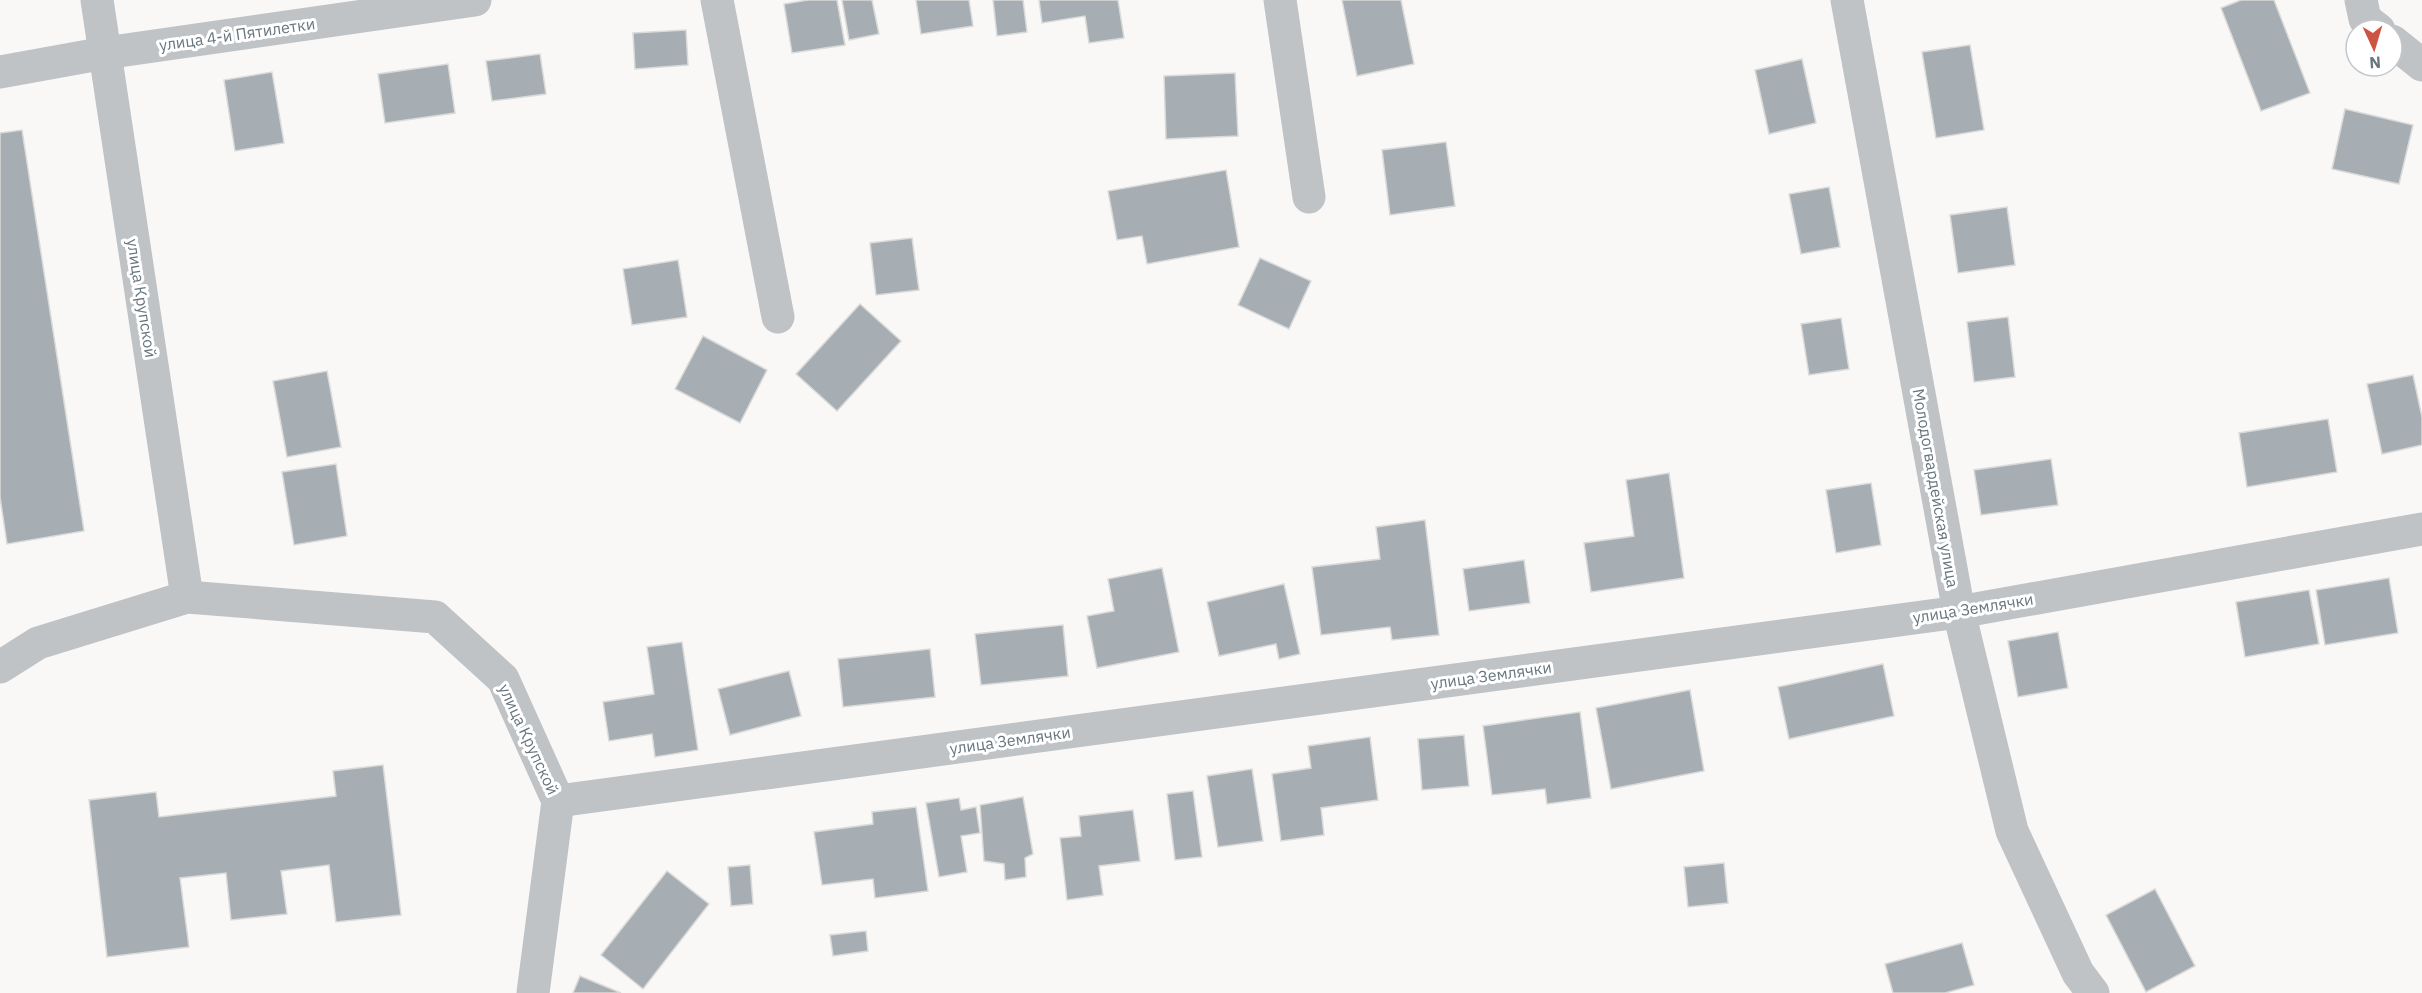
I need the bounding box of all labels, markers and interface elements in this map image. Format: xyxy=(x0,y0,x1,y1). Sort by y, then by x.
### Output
street label: улица 4-й Пятилетки xyxy=(158,13,316,55)
north arrow xyxy=(2344,18,2404,78)
text: N xyxy=(2369,53,2382,73)
street label: улица Крупской xyxy=(123,237,161,359)
street label: Молодогвардейская улица xyxy=(1909,387,1963,589)
street label: улица Землячки xyxy=(1911,589,2035,627)
street label: улица Землячки xyxy=(1429,657,1553,693)
street label: улица Крупской xyxy=(495,680,563,798)
street label: улица Землячки xyxy=(948,722,1072,758)

